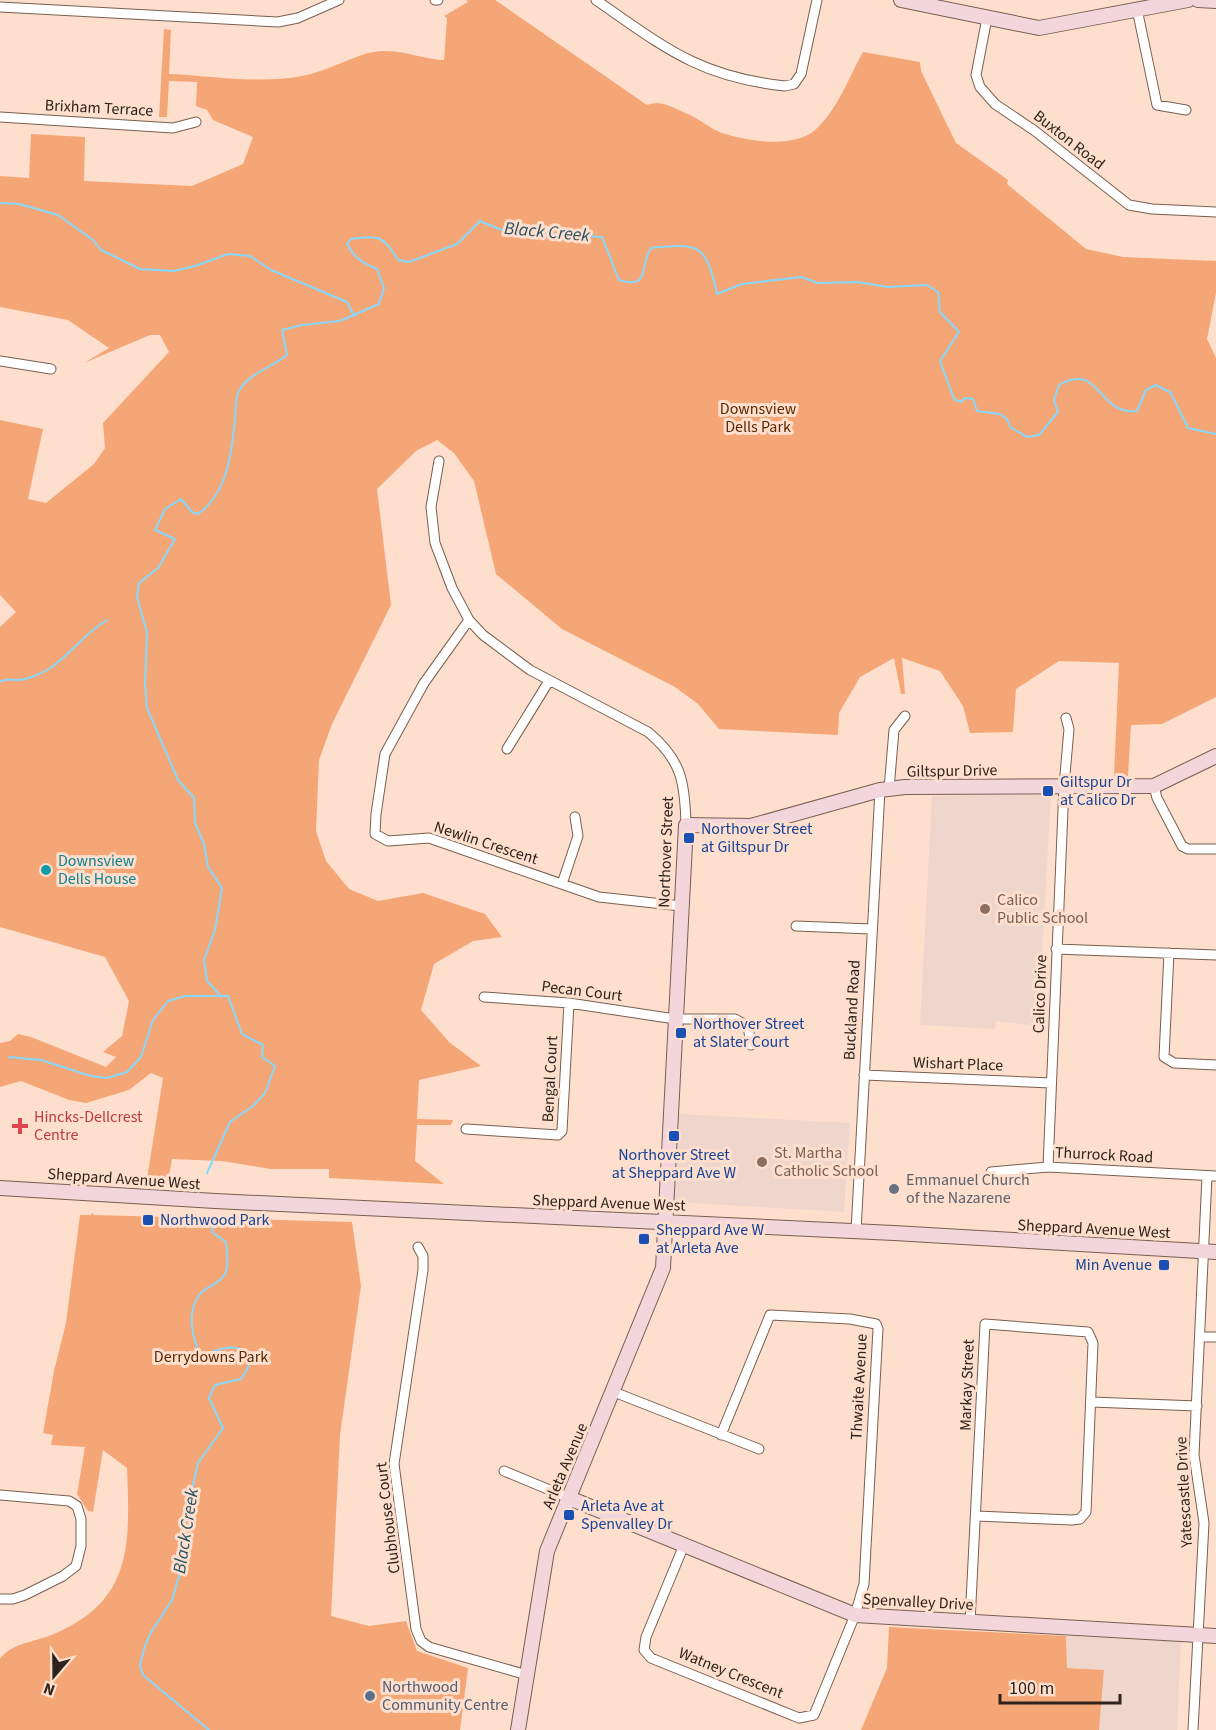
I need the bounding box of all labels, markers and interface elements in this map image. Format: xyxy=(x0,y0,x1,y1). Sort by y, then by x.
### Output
street label: Brixham Terrace xyxy=(44,94,154,122)
street label: Buxton Road xyxy=(1029,105,1109,175)
water label: Black Creek xyxy=(503,216,591,248)
park label: Downsview Dells Park xyxy=(720,398,797,438)
street label: Giltspur Drive xyxy=(906,759,998,783)
place label: Giltspur Dr at Calico Dr xyxy=(1060,771,1136,811)
marker: Giltspur Dr at Calico Dr xyxy=(1041,784,1055,798)
street label: Northover Street xyxy=(653,795,679,908)
street label: Newlin Crescent xyxy=(431,816,541,870)
place label: Northover Street at Giltspur Dr xyxy=(701,818,813,858)
marker: Northover Street at Giltspur Dr xyxy=(682,831,696,845)
place label: Downsview Dells House xyxy=(58,850,136,890)
marker: Downsview Dells House xyxy=(39,863,53,877)
place label: Calico Public School xyxy=(997,889,1088,929)
marker: Calico Public School xyxy=(978,902,992,916)
street label: Calico Drive xyxy=(1028,954,1052,1034)
street label: Buckland Road xyxy=(838,959,866,1061)
street label: Pecan Court xyxy=(540,975,624,1007)
place label: Northover Street at Slater Court xyxy=(693,1013,805,1053)
marker: Northover Street at Slater Court xyxy=(674,1026,688,1040)
street label: Bengal Court xyxy=(537,1035,563,1123)
street label: Wishart Place xyxy=(913,1051,1004,1077)
place label: Hincks-Dellcrest Centre xyxy=(34,1106,143,1146)
marker: Hincks-Dellcrest Centre xyxy=(11,1117,29,1135)
marker: Northover Street at Sheppard Ave W xyxy=(667,1129,681,1143)
street label: Thurrock Road xyxy=(1054,1141,1154,1169)
place label: St. Martha Catholic School xyxy=(774,1142,878,1182)
place label: Northover Street at Sheppard Ave W xyxy=(612,1144,737,1184)
marker: St. Martha Catholic School xyxy=(755,1155,769,1169)
street label: Sheppard Avenue West xyxy=(47,1163,202,1195)
place label: Emmanuel Church of the Nazarene xyxy=(906,1169,1030,1209)
marker: Emmanuel Church of the Nazarene xyxy=(887,1182,901,1196)
street label: Sheppard Avenue West xyxy=(532,1189,686,1217)
place label: Northwood Park xyxy=(160,1209,270,1231)
marker: Northwood Park xyxy=(141,1213,155,1227)
street label: Sheppard Avenue West xyxy=(1017,1214,1172,1244)
place label: Sheppard Ave W at Arleta Ave xyxy=(656,1219,764,1259)
marker: Sheppard Ave W at Arleta Ave xyxy=(637,1232,651,1246)
place label: Min Avenue xyxy=(1075,1254,1152,1276)
marker: Min Avenue xyxy=(1157,1258,1171,1272)
street label: Thwaite Avenue xyxy=(845,1333,873,1441)
street label: Markay Street xyxy=(954,1338,980,1431)
park label: Derrydowns Park xyxy=(154,1346,268,1368)
street label: Arleta Avenue xyxy=(537,1419,593,1513)
street label: Yatescastle Drive xyxy=(1170,1436,1198,1549)
street label: Clubhouse Court xyxy=(370,1460,406,1575)
water label: Black Creek xyxy=(167,1486,205,1575)
place label: Arleta Ave at Spenvalley Dr xyxy=(581,1495,673,1535)
marker: Arleta Ave at Spenvalley Dr xyxy=(562,1508,576,1522)
street label: Spenvalley Drive xyxy=(862,1588,974,1616)
street label: Watney Crescent xyxy=(675,1642,787,1704)
north arrow xyxy=(24,1646,84,1706)
scale bar xyxy=(1000,1667,1120,1705)
place label: Northwood Community Centre xyxy=(382,1676,508,1716)
text: 100 m xyxy=(1009,1676,1054,1701)
text: N xyxy=(40,1677,58,1701)
marker: Northwood Community Centre xyxy=(363,1689,377,1703)

